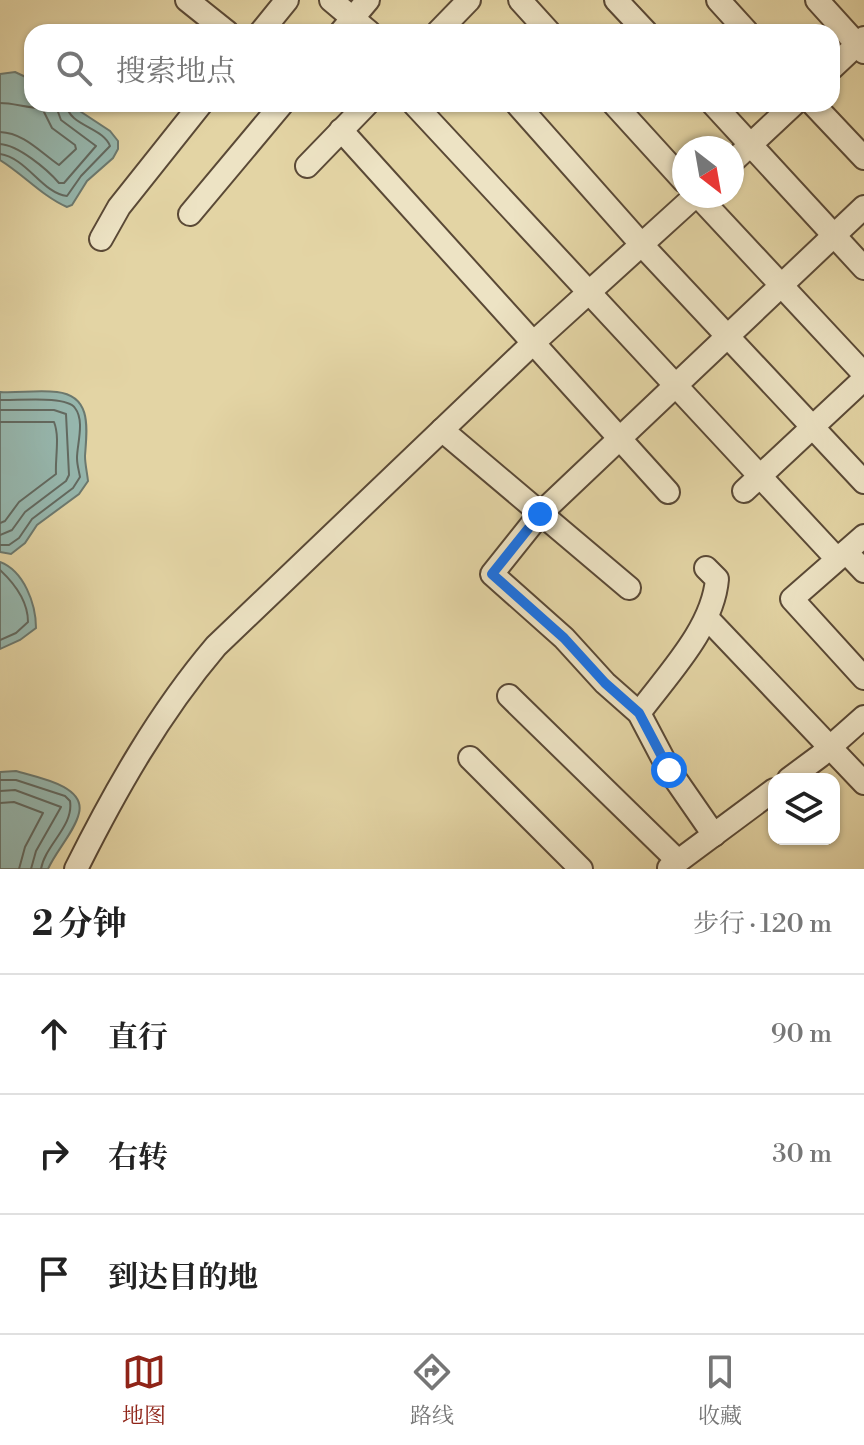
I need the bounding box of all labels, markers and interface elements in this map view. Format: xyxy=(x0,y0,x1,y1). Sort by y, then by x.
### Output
search box xyxy=(24,24,840,112)
icon: search xyxy=(52,46,96,90)
text: 搜索地点 xyxy=(116,53,236,91)
north arrow xyxy=(672,136,744,208)
route end xyxy=(522,496,558,532)
route start xyxy=(651,752,687,788)
map controls xyxy=(768,773,840,845)
button: layers xyxy=(768,773,840,845)
text: 2 分钟 xyxy=(32,904,127,946)
text: 步行 · 120 m xyxy=(693,908,832,940)
icon: ahead xyxy=(32,1012,76,1056)
text: 90 m xyxy=(771,1018,832,1050)
text: 直行 xyxy=(108,1019,168,1057)
icon: right xyxy=(32,1132,76,1176)
text: 30 m xyxy=(772,1138,832,1170)
text: 右转 xyxy=(108,1139,168,1177)
icon: arrive xyxy=(32,1252,76,1296)
text: 到达目的地 xyxy=(108,1259,258,1297)
tab: 地图 xyxy=(122,1350,166,1430)
tab: 路线 xyxy=(410,1350,454,1430)
tab: 收藏 xyxy=(698,1350,742,1430)

